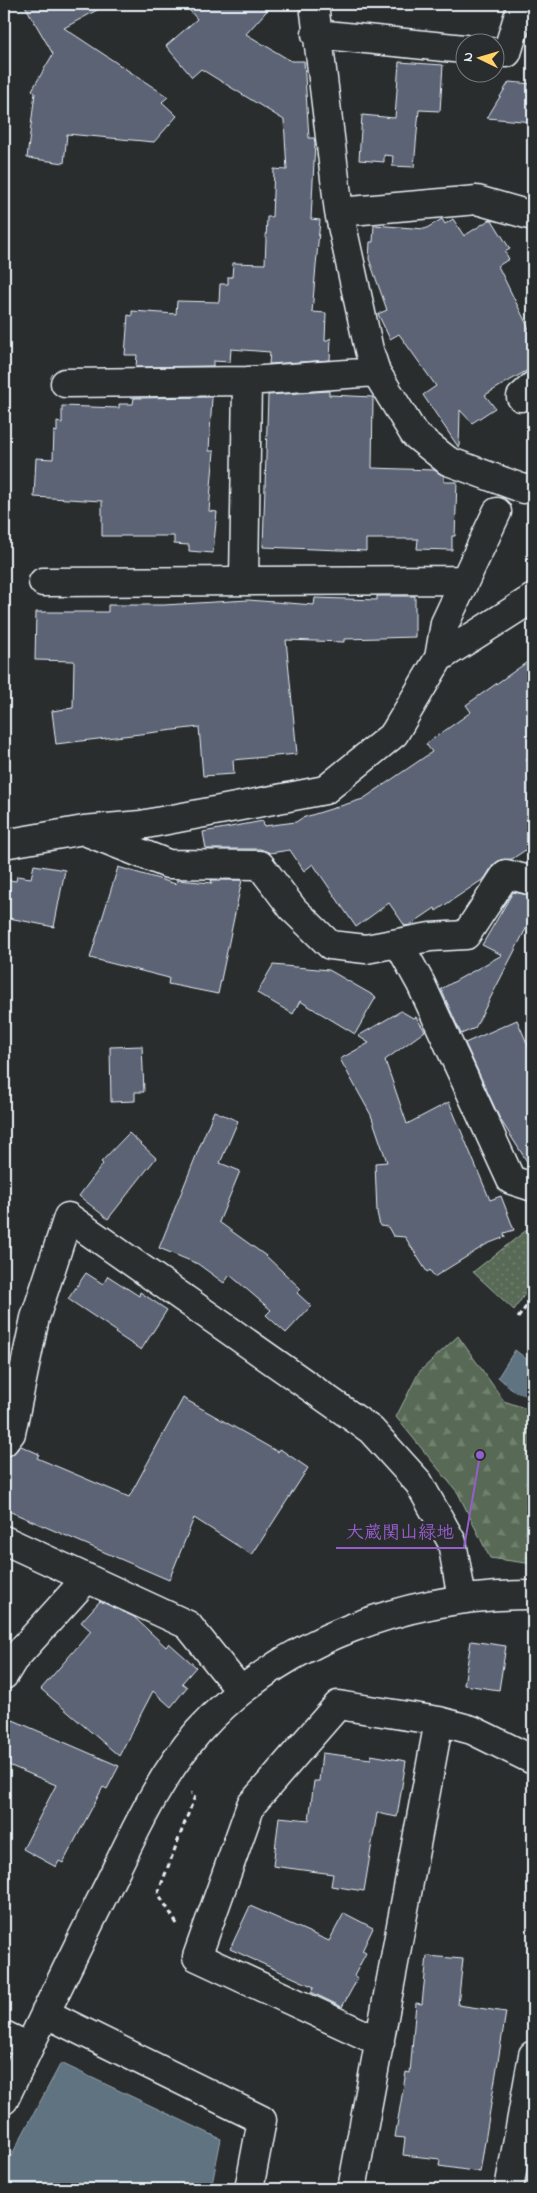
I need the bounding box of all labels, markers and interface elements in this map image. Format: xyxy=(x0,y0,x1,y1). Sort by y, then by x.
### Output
north arrow xyxy=(454,32,504,82)
text: N xyxy=(458,51,479,63)
callout: 大蔵関山緑地 xyxy=(336,1515,464,1548)
text: 大蔵関山緑地 xyxy=(346,1521,454,1547)

